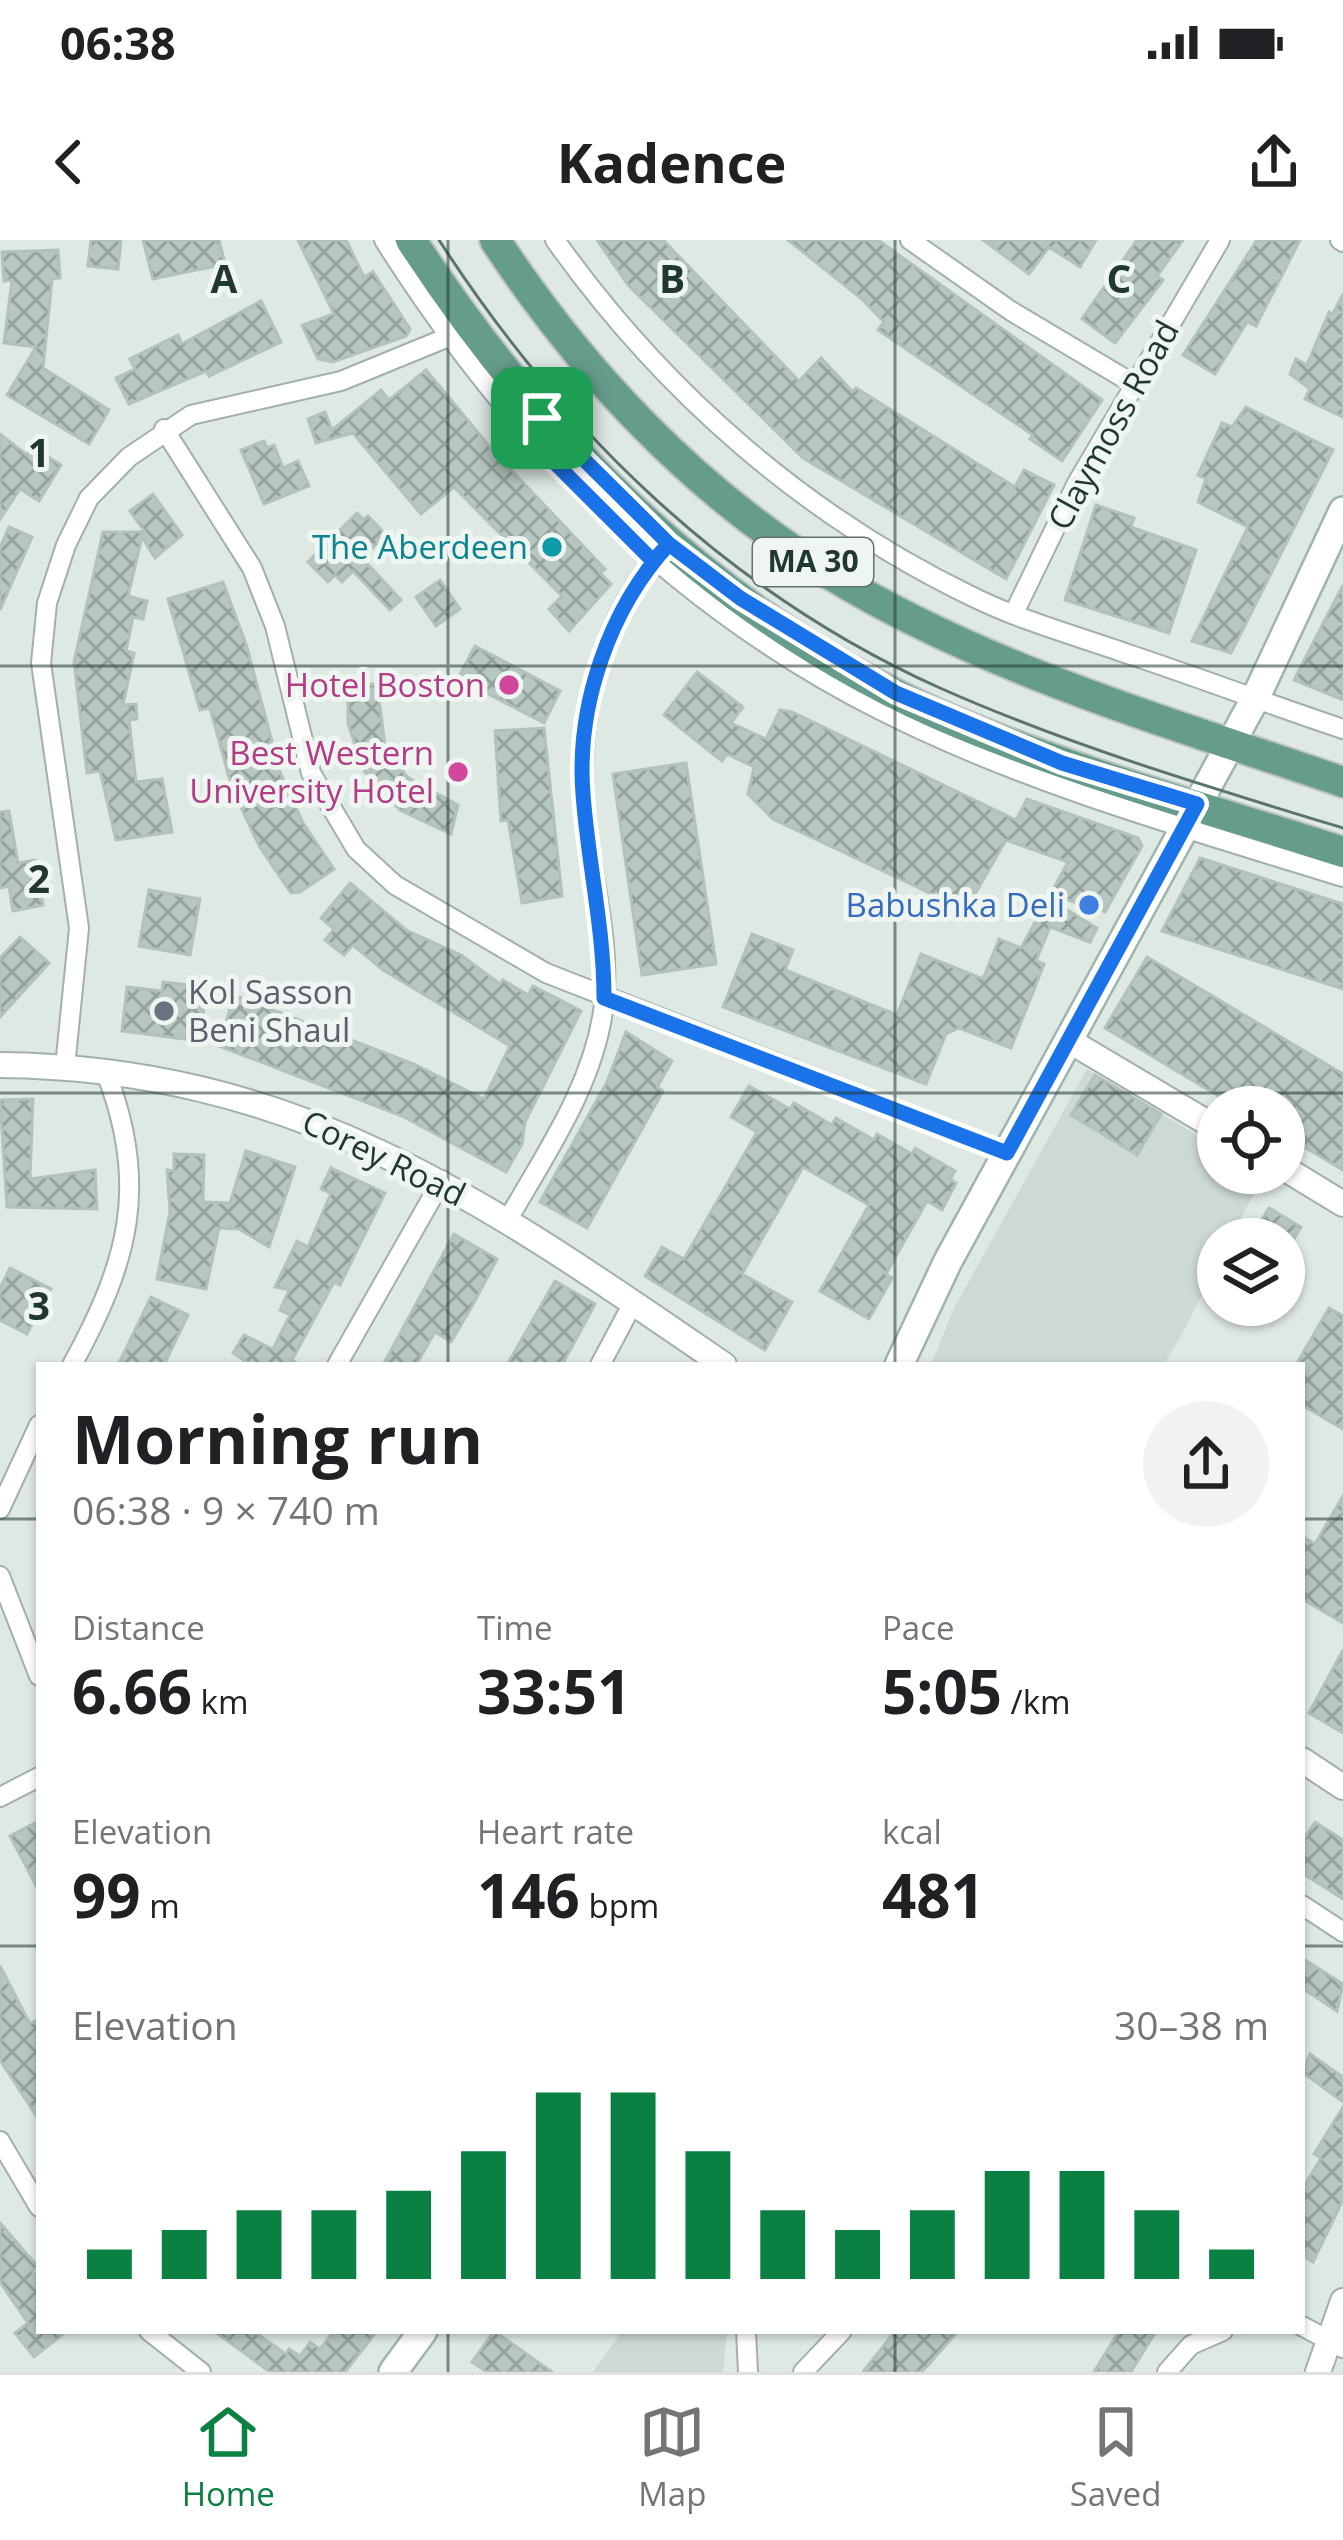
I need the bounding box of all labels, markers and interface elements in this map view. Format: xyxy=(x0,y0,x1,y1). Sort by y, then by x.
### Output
text: 06:38 xyxy=(60,12,176,73)
text: Kadence xyxy=(557,125,786,199)
icon: back xyxy=(36,129,102,195)
icon: share xyxy=(1241,129,1307,195)
text: A xyxy=(211,251,238,304)
text: B xyxy=(659,251,685,304)
text: C xyxy=(1107,251,1131,304)
street label: Claymoss Road xyxy=(1036,312,1189,538)
pin xyxy=(491,367,593,469)
icon: arrive xyxy=(509,385,575,451)
text: 1 xyxy=(28,425,50,478)
place label: The Aberdeen xyxy=(312,524,528,569)
marker: The Aberdeen xyxy=(539,534,565,560)
road number: MA 30 xyxy=(753,538,873,586)
place label: Hotel Boston xyxy=(285,662,485,707)
marker: Hotel Boston xyxy=(496,672,522,698)
place label: Best Western University Hotel xyxy=(189,730,434,813)
marker: Best Western University Hotel xyxy=(445,759,471,785)
text: 2 xyxy=(28,851,50,904)
place label: Babushka Deli xyxy=(846,882,1065,927)
marker: Babushka Deli xyxy=(1076,892,1102,918)
place label: Kol Sasson Beni Shaul xyxy=(188,969,353,1052)
marker: Kol Sasson Beni Shaul xyxy=(151,998,177,1024)
map controls xyxy=(1197,1086,1305,1326)
button: locate xyxy=(1197,1086,1305,1194)
street label: Corey Road xyxy=(295,1099,473,1216)
button: layers xyxy=(1197,1218,1305,1326)
text: 3 xyxy=(28,1278,50,1331)
text: Morning run xyxy=(72,1393,483,1483)
button: share xyxy=(1143,1401,1269,1527)
text: 06:38 · 9 × 740 m xyxy=(72,1483,380,1536)
text: Distance xyxy=(72,1605,205,1650)
text: Time xyxy=(477,1605,553,1650)
text: Pace xyxy=(882,1605,955,1650)
text: 6.66 xyxy=(72,1650,192,1732)
text: 33:51 xyxy=(477,1650,631,1732)
text: 5:05 xyxy=(882,1650,1002,1732)
text: km xyxy=(192,1679,249,1724)
text: /km xyxy=(1002,1679,1071,1724)
text: Elevation xyxy=(72,1809,212,1854)
text: Heart rate xyxy=(477,1809,634,1854)
text: kcal xyxy=(882,1809,942,1854)
text: 99 xyxy=(72,1854,141,1936)
text: 146 xyxy=(477,1854,580,1936)
text: 481 xyxy=(882,1854,985,1936)
text: m xyxy=(141,1883,180,1928)
text: bpm xyxy=(580,1883,659,1928)
text: Elevation xyxy=(72,1998,238,2051)
text: 30–38 m xyxy=(1114,1998,1269,2051)
tab: Home xyxy=(182,2399,275,2516)
tab: Map xyxy=(638,2399,706,2516)
tab: Saved xyxy=(1070,2399,1161,2516)

